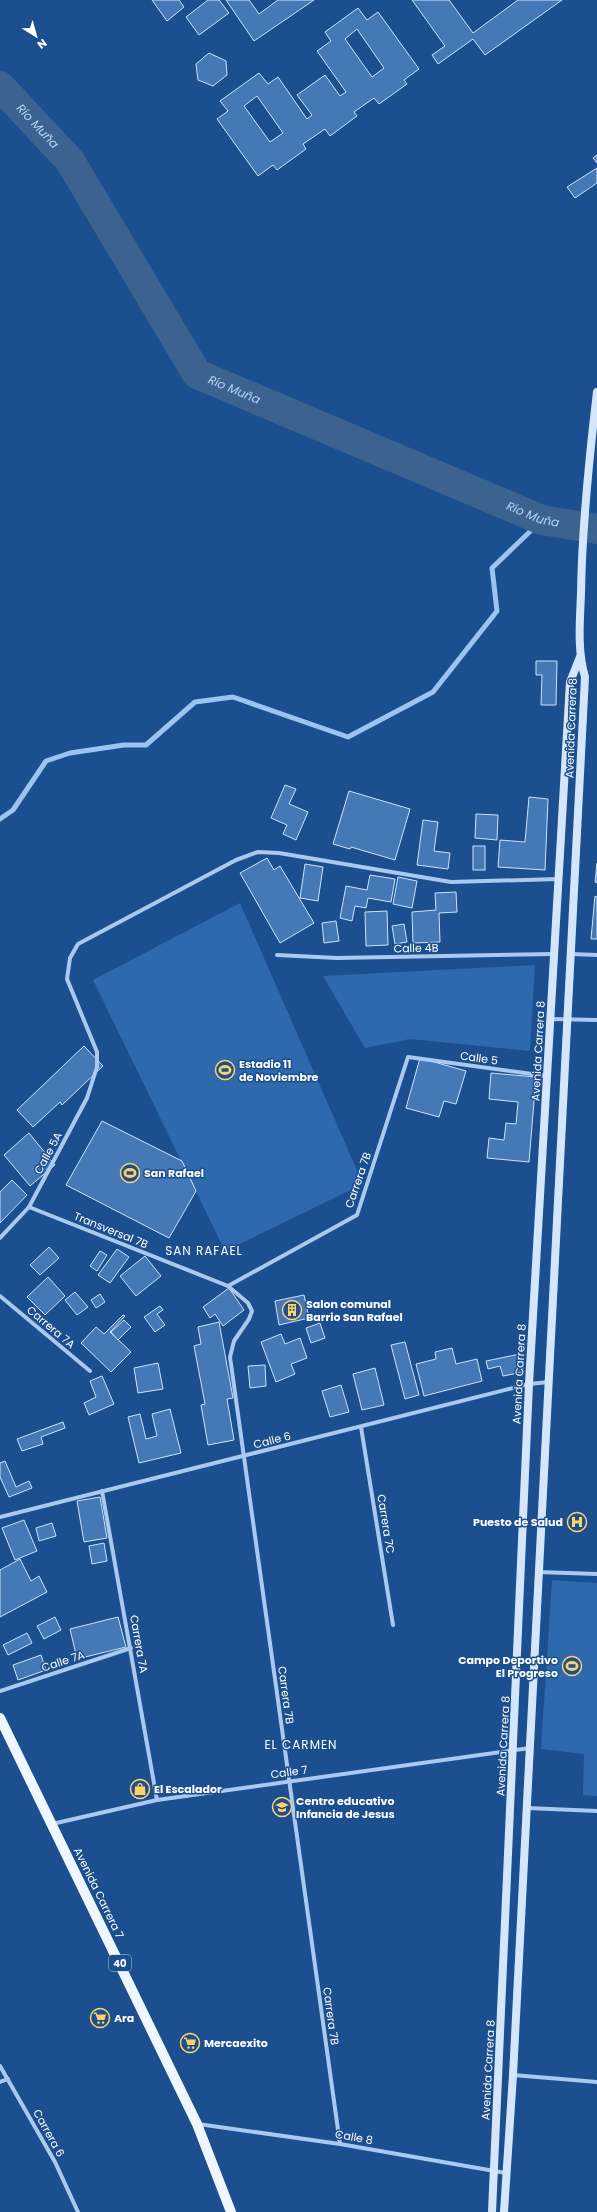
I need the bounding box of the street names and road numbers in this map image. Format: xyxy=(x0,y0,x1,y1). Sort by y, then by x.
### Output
street label: Avenida Carrera 8 xyxy=(561,678,581,778)
street label: Calle 4B xyxy=(393,940,439,956)
street label: Avenida Carrera 8 xyxy=(527,1000,549,1102)
street label: Calle 5 xyxy=(459,1047,499,1069)
street label: Calle 5A xyxy=(30,1129,66,1177)
street label: Carrera 7B xyxy=(341,1150,375,1210)
street label: Transversal 7B xyxy=(71,1208,151,1252)
street label: Carrera 7A xyxy=(23,1302,79,1352)
street label: Avenida Carrera 8 xyxy=(508,1323,530,1425)
street label: Calle 6 xyxy=(252,1428,292,1452)
street label: Carrera 7C xyxy=(373,1493,399,1555)
street label: Carrera 7A xyxy=(126,1614,152,1675)
street label: Calle 7A xyxy=(39,1646,87,1675)
street label: Carrera 7B xyxy=(274,1665,298,1725)
street label: Avenida Carrera 8 xyxy=(492,1695,514,1797)
street label: Calle 7 xyxy=(270,1761,308,1783)
street label: Avenida Carrera 7 xyxy=(70,1845,128,1941)
road number: 40 xyxy=(109,1955,131,1971)
street label: Carrera 7B xyxy=(319,1986,343,2046)
street label: Avenida Carrera 8 xyxy=(477,2019,499,2121)
street label: Carrera 6 xyxy=(29,2106,69,2160)
street label: Calle 8 xyxy=(334,2126,374,2148)

